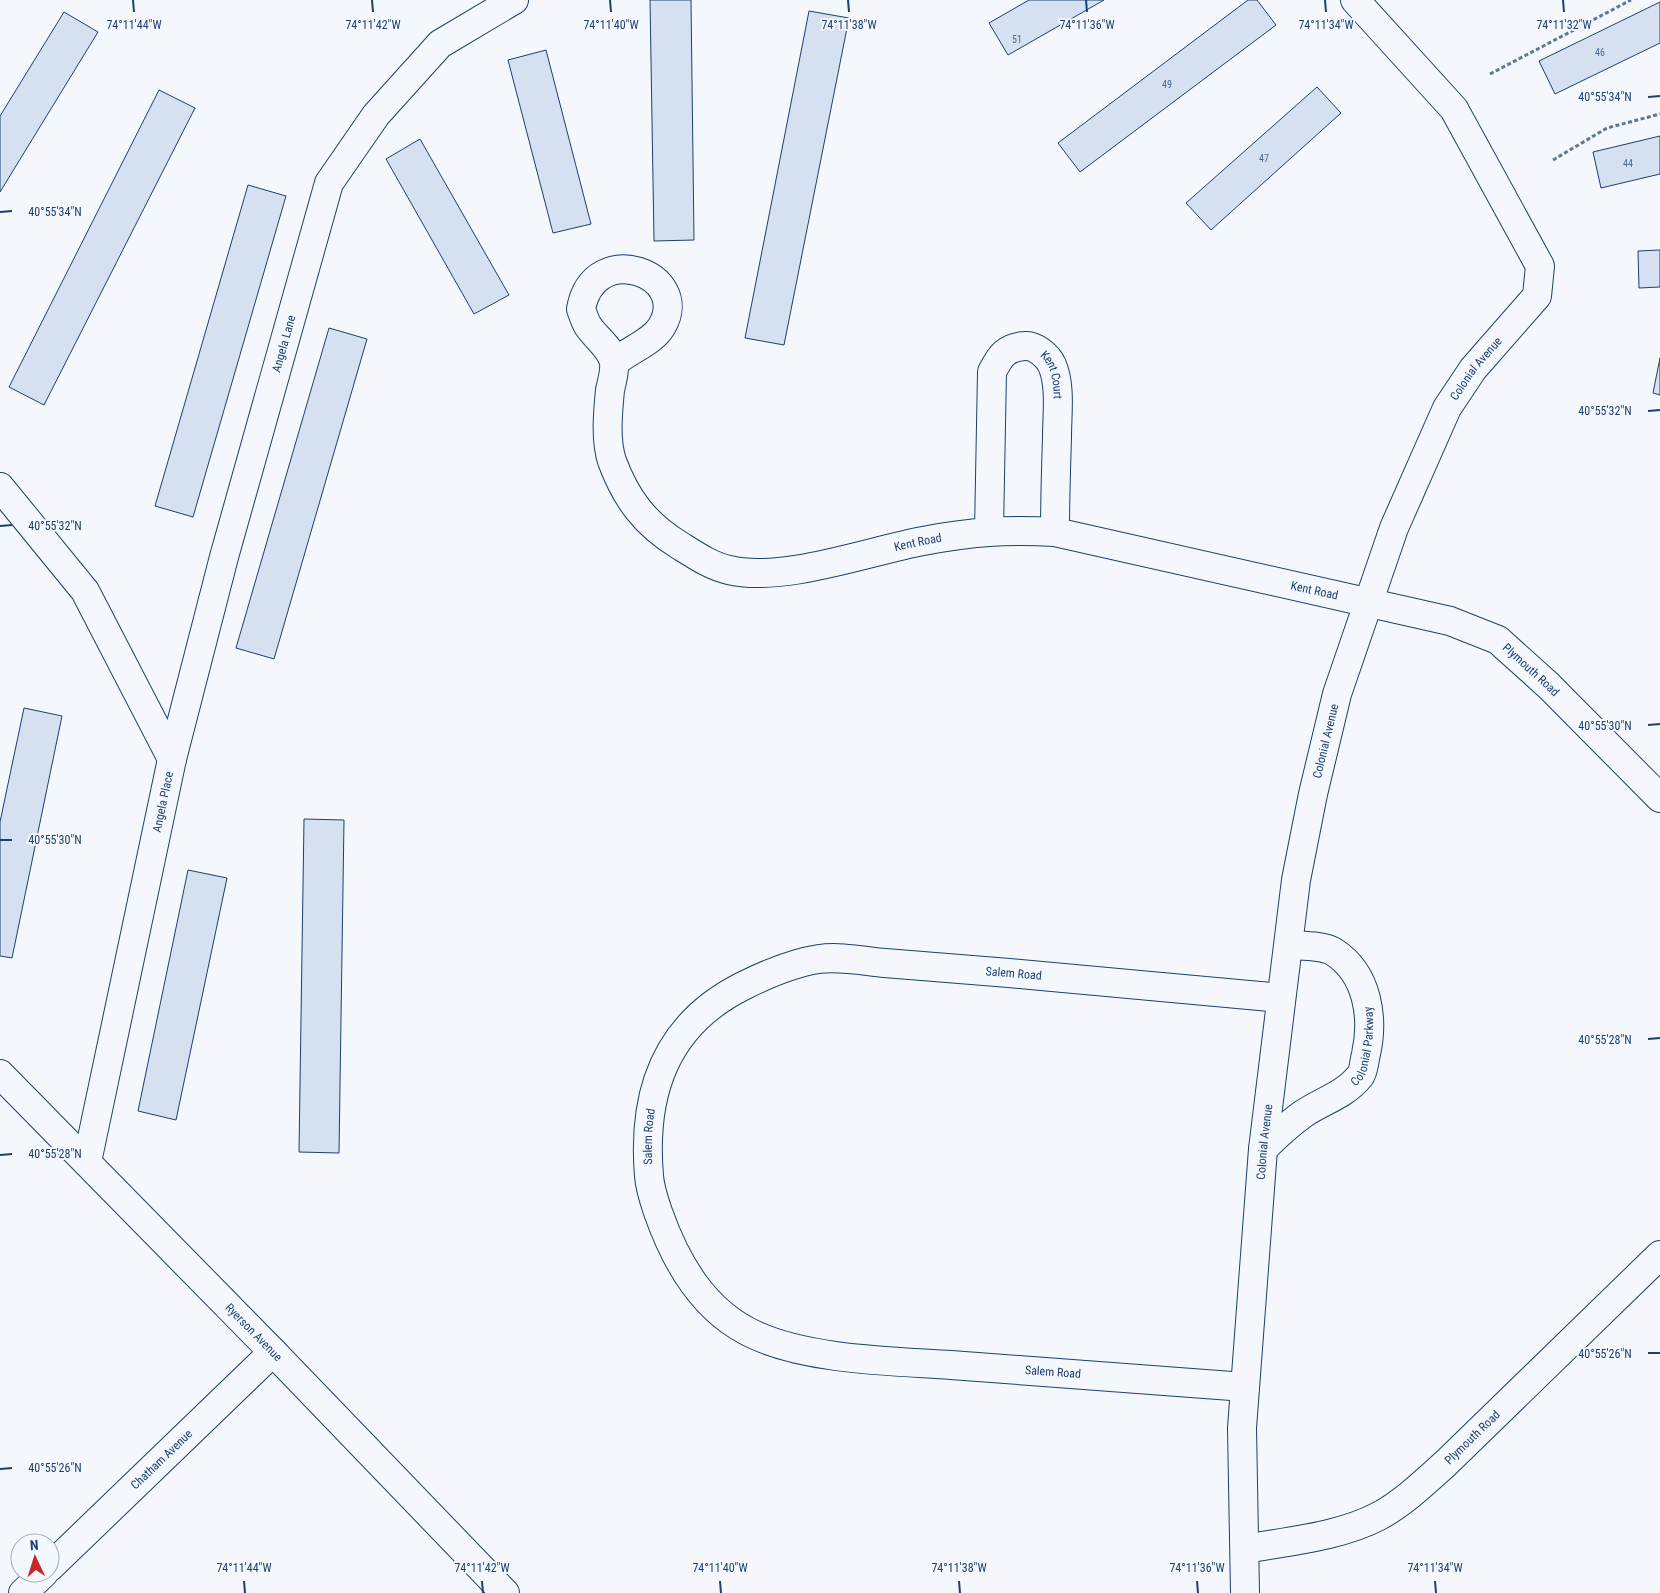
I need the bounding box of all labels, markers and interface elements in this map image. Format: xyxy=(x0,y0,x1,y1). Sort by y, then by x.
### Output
text: 74°11'44"W xyxy=(106,18,162,32)
text: 74°11'42"W xyxy=(345,18,401,32)
text: 74°11'40"W xyxy=(583,18,639,32)
text: 74°11'38"W xyxy=(821,18,877,32)
text: 74°11'36"W xyxy=(1059,18,1115,32)
text: 74°11'34"W xyxy=(1298,18,1354,32)
text: 74°11'32"W xyxy=(1536,18,1592,32)
house number: 51 xyxy=(1012,34,1022,45)
house number: 46 xyxy=(1595,47,1605,58)
house number: 49 xyxy=(1162,79,1172,90)
text: 40°55'34"N xyxy=(1578,90,1632,104)
house number: 47 xyxy=(1259,153,1269,164)
house number: 44 xyxy=(1623,158,1633,169)
text: 40°55'34"N xyxy=(28,205,82,219)
street label: Angela Lane xyxy=(269,313,299,374)
street label: Colonial Avenue xyxy=(1447,334,1505,403)
street label: Kent Court xyxy=(1038,348,1065,400)
text: 40°55'32"N xyxy=(1578,404,1632,418)
text: 40°55'32"N xyxy=(28,519,82,533)
street label: Kent Road xyxy=(893,531,943,554)
street label: Kent Road xyxy=(1289,578,1340,603)
street label: Plymouth Road xyxy=(1500,641,1562,699)
street label: Colonial Avenue xyxy=(1310,702,1341,780)
text: 40°55'30"N xyxy=(1578,719,1632,733)
street label: Angela Place xyxy=(150,770,176,834)
text: 40°55'30"N xyxy=(28,833,82,847)
street label: Salem Road xyxy=(985,964,1042,983)
street label: Colonial Parkway xyxy=(1348,1006,1376,1089)
text: 40°55'28"N xyxy=(1578,1033,1632,1047)
street label: Colonial Avenue xyxy=(1254,1103,1276,1180)
street label: Salem Road xyxy=(641,1107,658,1165)
text: 40°55'28"N xyxy=(28,1147,82,1161)
street label: Ryerson Avenue xyxy=(222,1301,285,1364)
text: 40°55'26"N xyxy=(1578,1347,1632,1361)
street label: Salem Road xyxy=(1024,1363,1082,1381)
street label: Plymouth Road xyxy=(1442,1407,1503,1467)
street label: Chatham Avenue xyxy=(128,1426,195,1492)
text: 40°55'26"N xyxy=(28,1461,82,1475)
north arrow xyxy=(10,1533,60,1583)
text: N xyxy=(29,1537,39,1553)
text: 74°11'44"W xyxy=(216,1561,272,1575)
text: 74°11'42"W xyxy=(454,1561,510,1575)
text: 74°11'40"W xyxy=(692,1561,748,1575)
text: 74°11'38"W xyxy=(931,1561,987,1575)
text: 74°11'36"W xyxy=(1169,1561,1225,1575)
text: 74°11'34"W xyxy=(1407,1561,1463,1575)

